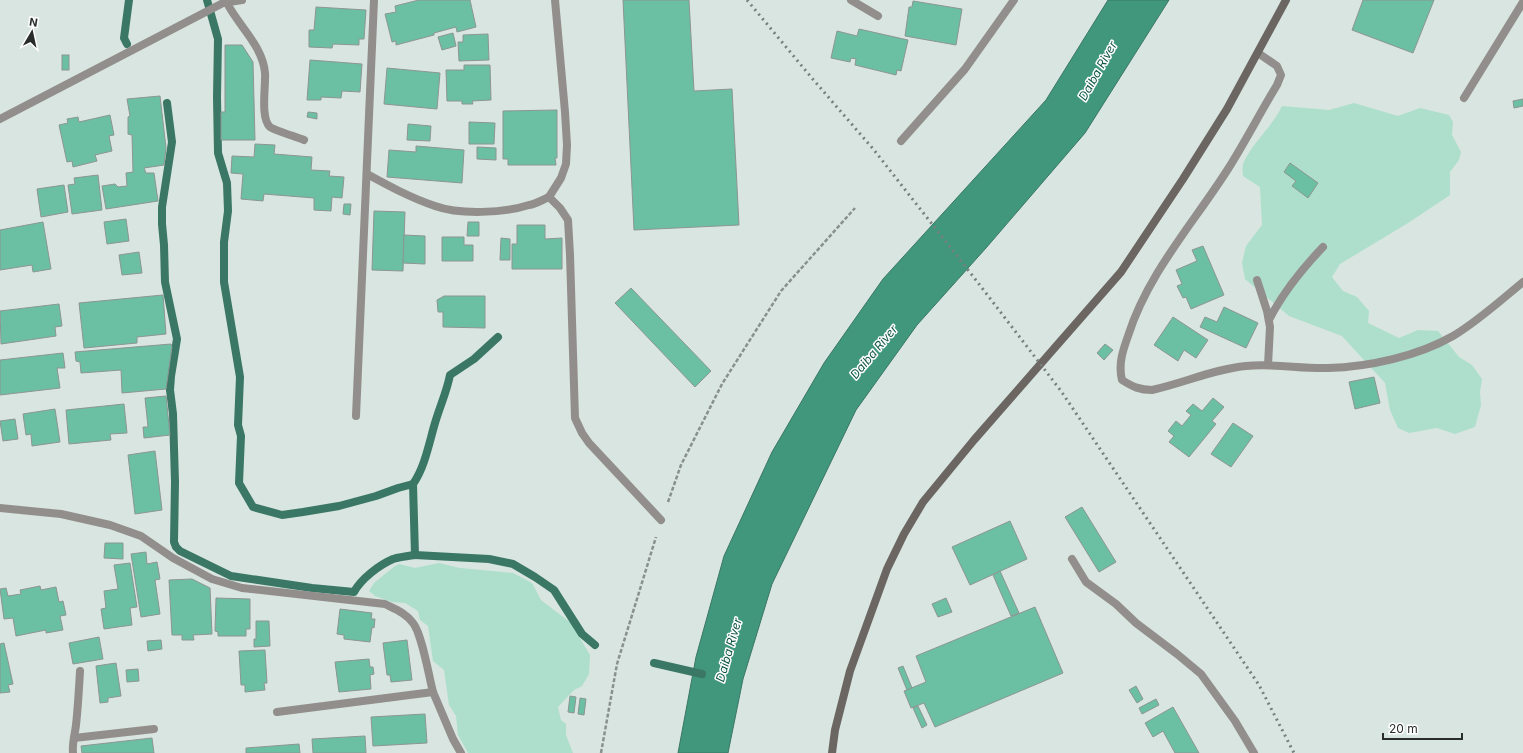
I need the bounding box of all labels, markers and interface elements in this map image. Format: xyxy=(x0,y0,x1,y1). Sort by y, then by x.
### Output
north arrow xyxy=(12,12,52,52)
text: N xyxy=(28,15,39,30)
water label: Daiba River xyxy=(1075,38,1120,103)
water label: Daiba River xyxy=(847,321,901,382)
water label: Daiba River xyxy=(712,616,745,683)
scale bar xyxy=(1383,715,1462,741)
text: 20 m xyxy=(1389,721,1418,736)

